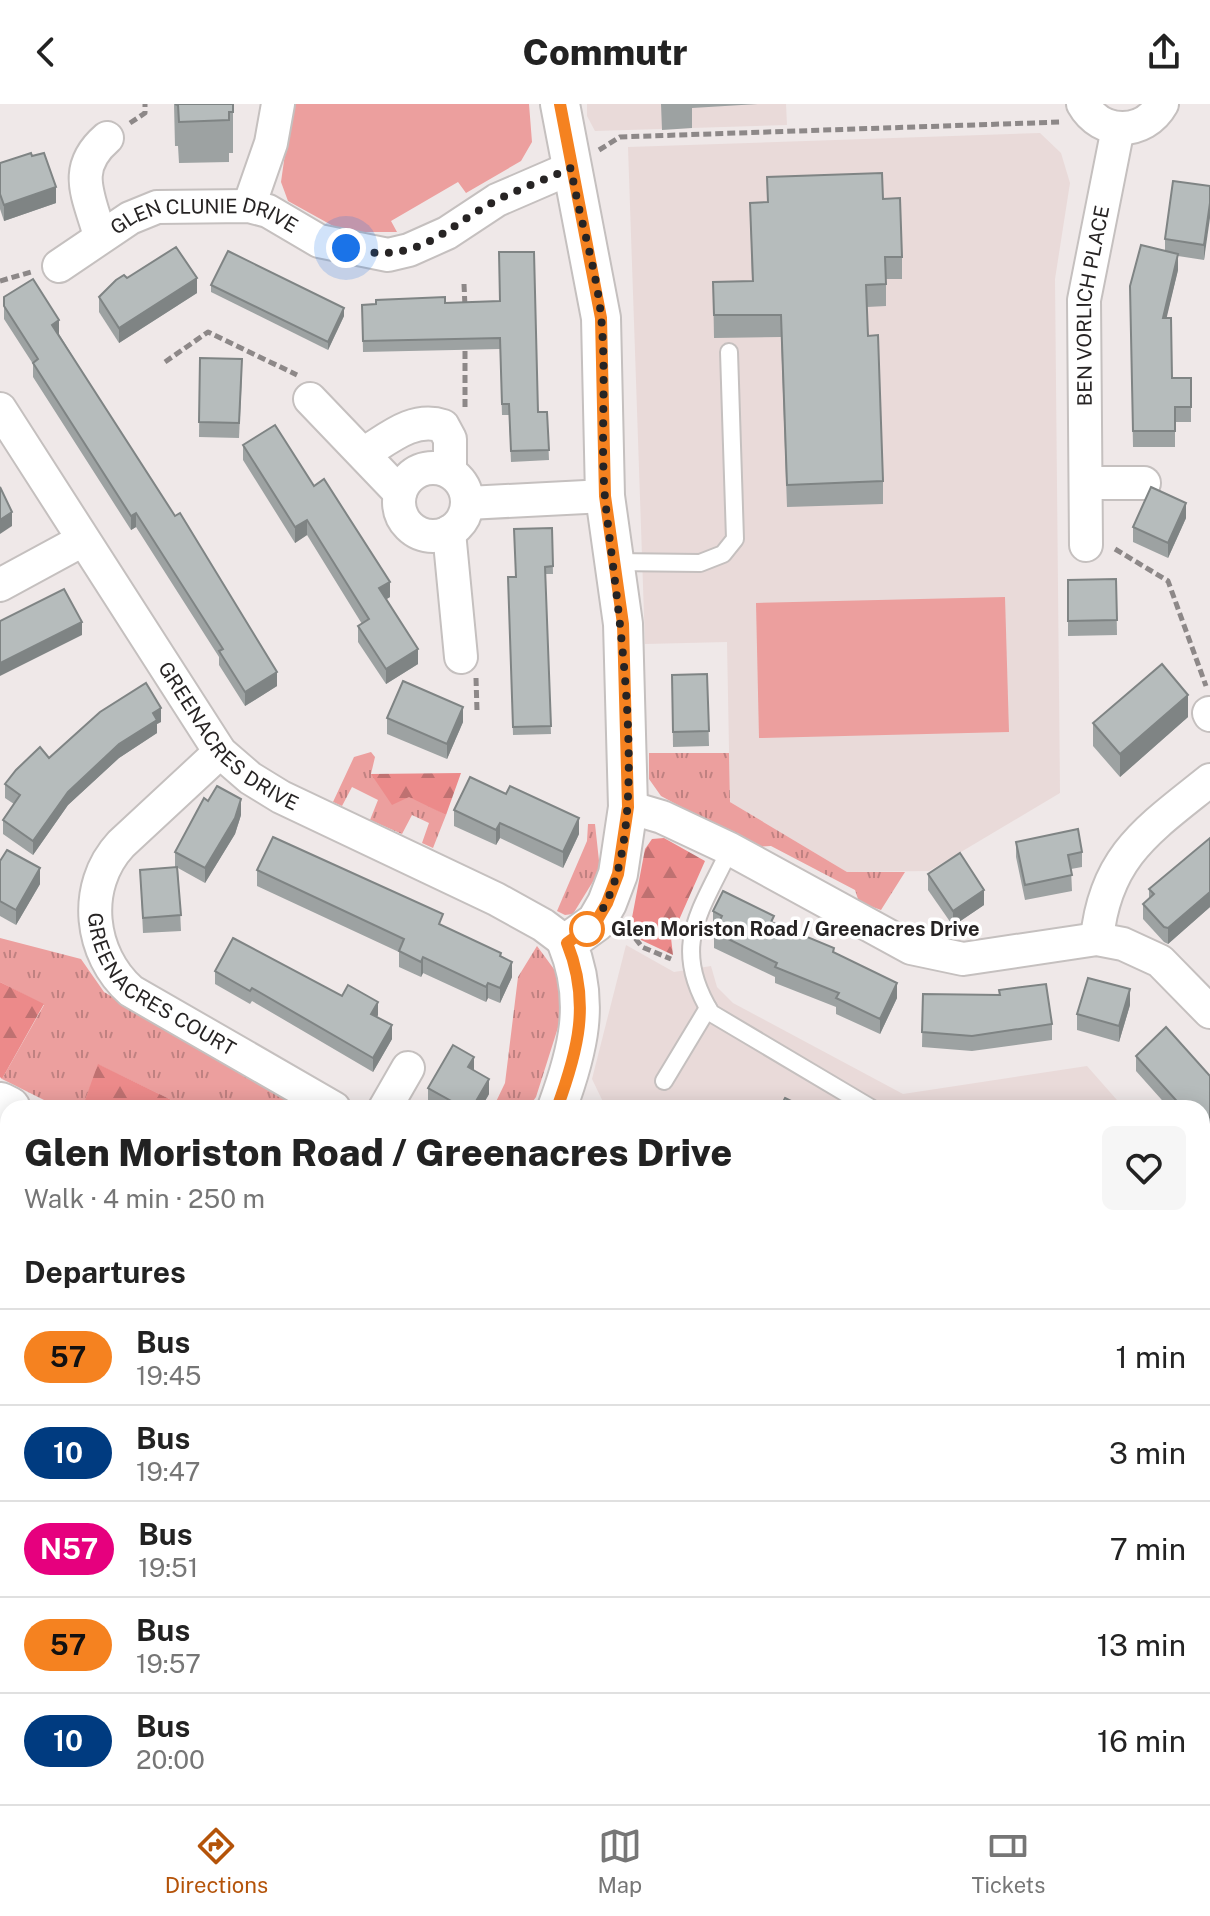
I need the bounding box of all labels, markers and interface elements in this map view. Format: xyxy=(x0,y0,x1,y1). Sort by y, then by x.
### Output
icon: back xyxy=(24,30,68,74)
icon: share xyxy=(1142,30,1186,74)
text: Commutr xyxy=(522,31,688,73)
text: GLEN CLUNIE DRIVE xyxy=(106,193,302,240)
street label: BEN VORLICH PLACE xyxy=(1072,203,1114,406)
street label: GLEN CLUNIE DRIVE xyxy=(107,221,301,245)
your location xyxy=(326,228,366,268)
street label: GREENACRES DRIVE xyxy=(153,657,302,816)
street label: GREENACRES COURT xyxy=(83,912,240,1061)
marker: Glen Moriston Road / Greenacres Drive xyxy=(570,912,604,946)
place label: Glen Moriston Road / Greenacres Drive xyxy=(611,917,979,941)
button: heart xyxy=(1102,1126,1186,1210)
text: Glen Moriston Road / Greenacres Drive xyxy=(24,1130,732,1175)
text: Walk · 4 min · 250 m xyxy=(24,1183,265,1214)
text: Departures xyxy=(24,1254,186,1290)
text: Bus xyxy=(136,1324,190,1360)
text: 1 min xyxy=(1116,1339,1186,1375)
text: 57 xyxy=(50,1340,86,1373)
text: 19:45 xyxy=(136,1360,201,1391)
text: Bus xyxy=(136,1420,190,1456)
text: 3 min xyxy=(1109,1435,1186,1471)
text: 10 xyxy=(53,1436,83,1469)
text: 19:47 xyxy=(136,1456,200,1487)
text: Bus xyxy=(138,1516,193,1552)
text: 7 min xyxy=(1110,1531,1186,1567)
text: N57 xyxy=(40,1532,98,1565)
text: 19:51 xyxy=(138,1552,198,1583)
text: Bus xyxy=(136,1612,190,1648)
text: 13 min xyxy=(1097,1627,1186,1663)
text: 57 xyxy=(50,1628,86,1661)
text: 19:57 xyxy=(136,1648,201,1679)
text: Bus xyxy=(136,1708,190,1744)
text: 16 min xyxy=(1097,1723,1186,1759)
text: 10 xyxy=(53,1724,83,1757)
text: 20:00 xyxy=(136,1744,205,1775)
tab: Directions xyxy=(165,1824,268,1898)
tab: Map xyxy=(597,1824,642,1898)
tab: Tickets xyxy=(972,1824,1045,1898)

